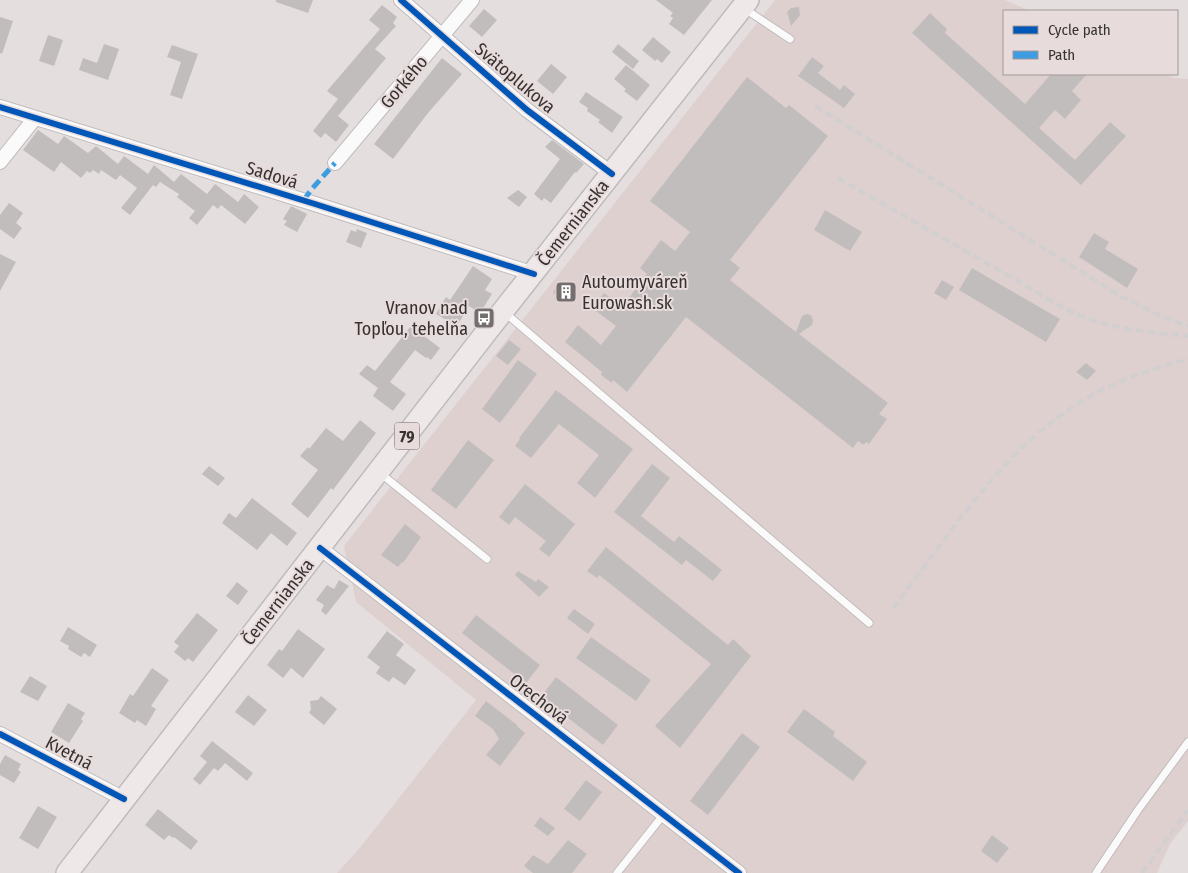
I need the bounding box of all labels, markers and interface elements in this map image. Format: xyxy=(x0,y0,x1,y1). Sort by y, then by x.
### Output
legend xyxy=(1003,10,1178,75)
text: Cycle path xyxy=(1048,21,1111,39)
street label: Svätoplukova xyxy=(470,38,560,118)
text: Path xyxy=(1048,46,1075,64)
street label: Gorkého xyxy=(376,51,432,113)
street label: Sadová xyxy=(243,157,301,193)
street label: Čemernianska xyxy=(532,175,614,271)
place label: Autoumyváreň Eurowash.sk xyxy=(582,271,688,314)
building icon: Autoumyváreň Eurowash.sk xyxy=(554,280,578,304)
place label: Vranov nad Topľou, tehelňa xyxy=(355,297,468,340)
bus stop icon: Vranov nad Topľou, tehelňa xyxy=(472,306,496,330)
road number: 79 xyxy=(394,422,420,450)
street label: Čemernianska xyxy=(237,554,319,650)
street label: Orechová xyxy=(505,669,573,729)
street label: Kvetná xyxy=(42,731,97,775)

